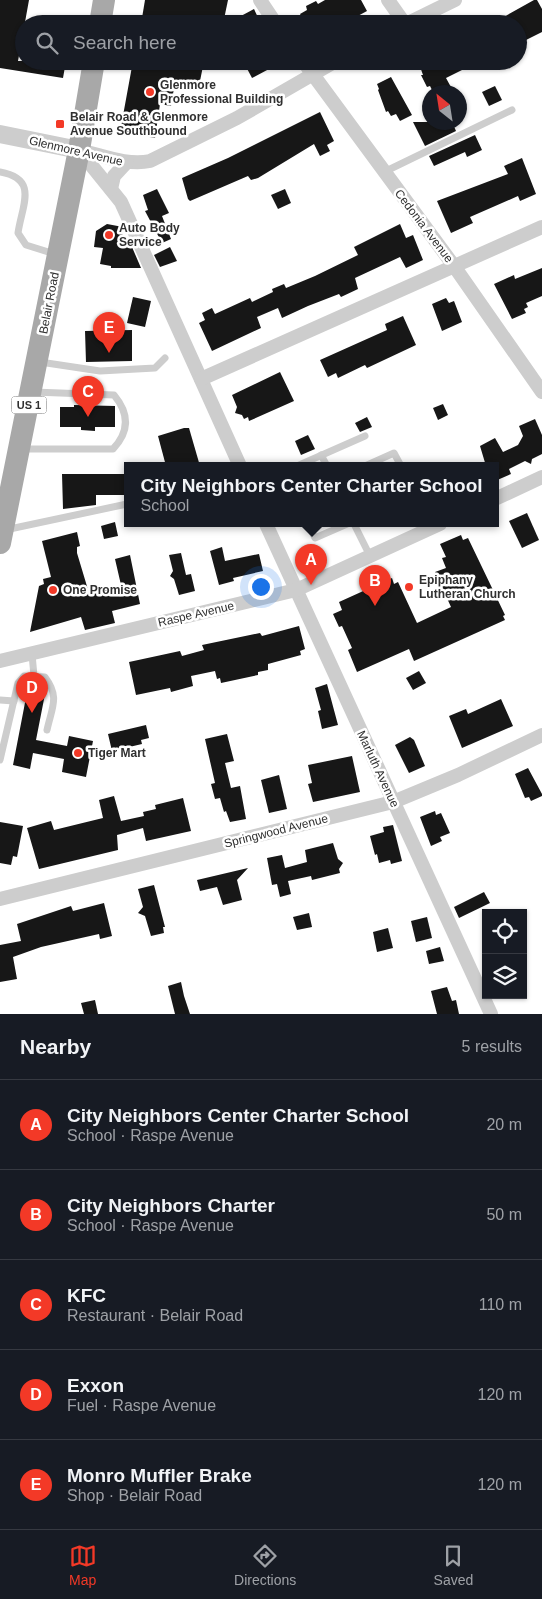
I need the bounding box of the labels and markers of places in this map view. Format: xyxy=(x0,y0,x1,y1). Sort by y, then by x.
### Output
place label: Glenmore Professional Building xyxy=(160,78,283,106)
marker: Glenmore Professional Building xyxy=(144,86,156,98)
place label: Belair Road & Glenmore Avenue Southbound xyxy=(70,110,208,138)
marker: Belair Road & Glenmore Avenue Southbound xyxy=(54,118,66,130)
place label: Auto Body Service xyxy=(119,221,180,249)
marker: Auto Body Service xyxy=(103,229,115,241)
pin: E xyxy=(93,312,125,353)
pin: C xyxy=(72,376,104,417)
pin: A xyxy=(295,544,327,585)
pin: B xyxy=(359,565,391,606)
place label: Epiphany Lutheran Church xyxy=(419,573,516,601)
marker: Epiphany Lutheran Church xyxy=(403,581,415,593)
place label: One Promise xyxy=(63,583,137,597)
marker: One Promise xyxy=(47,584,59,596)
pin: D xyxy=(16,672,48,713)
place label: Tiger Mart xyxy=(88,746,146,760)
marker: Tiger Mart xyxy=(72,747,84,759)

